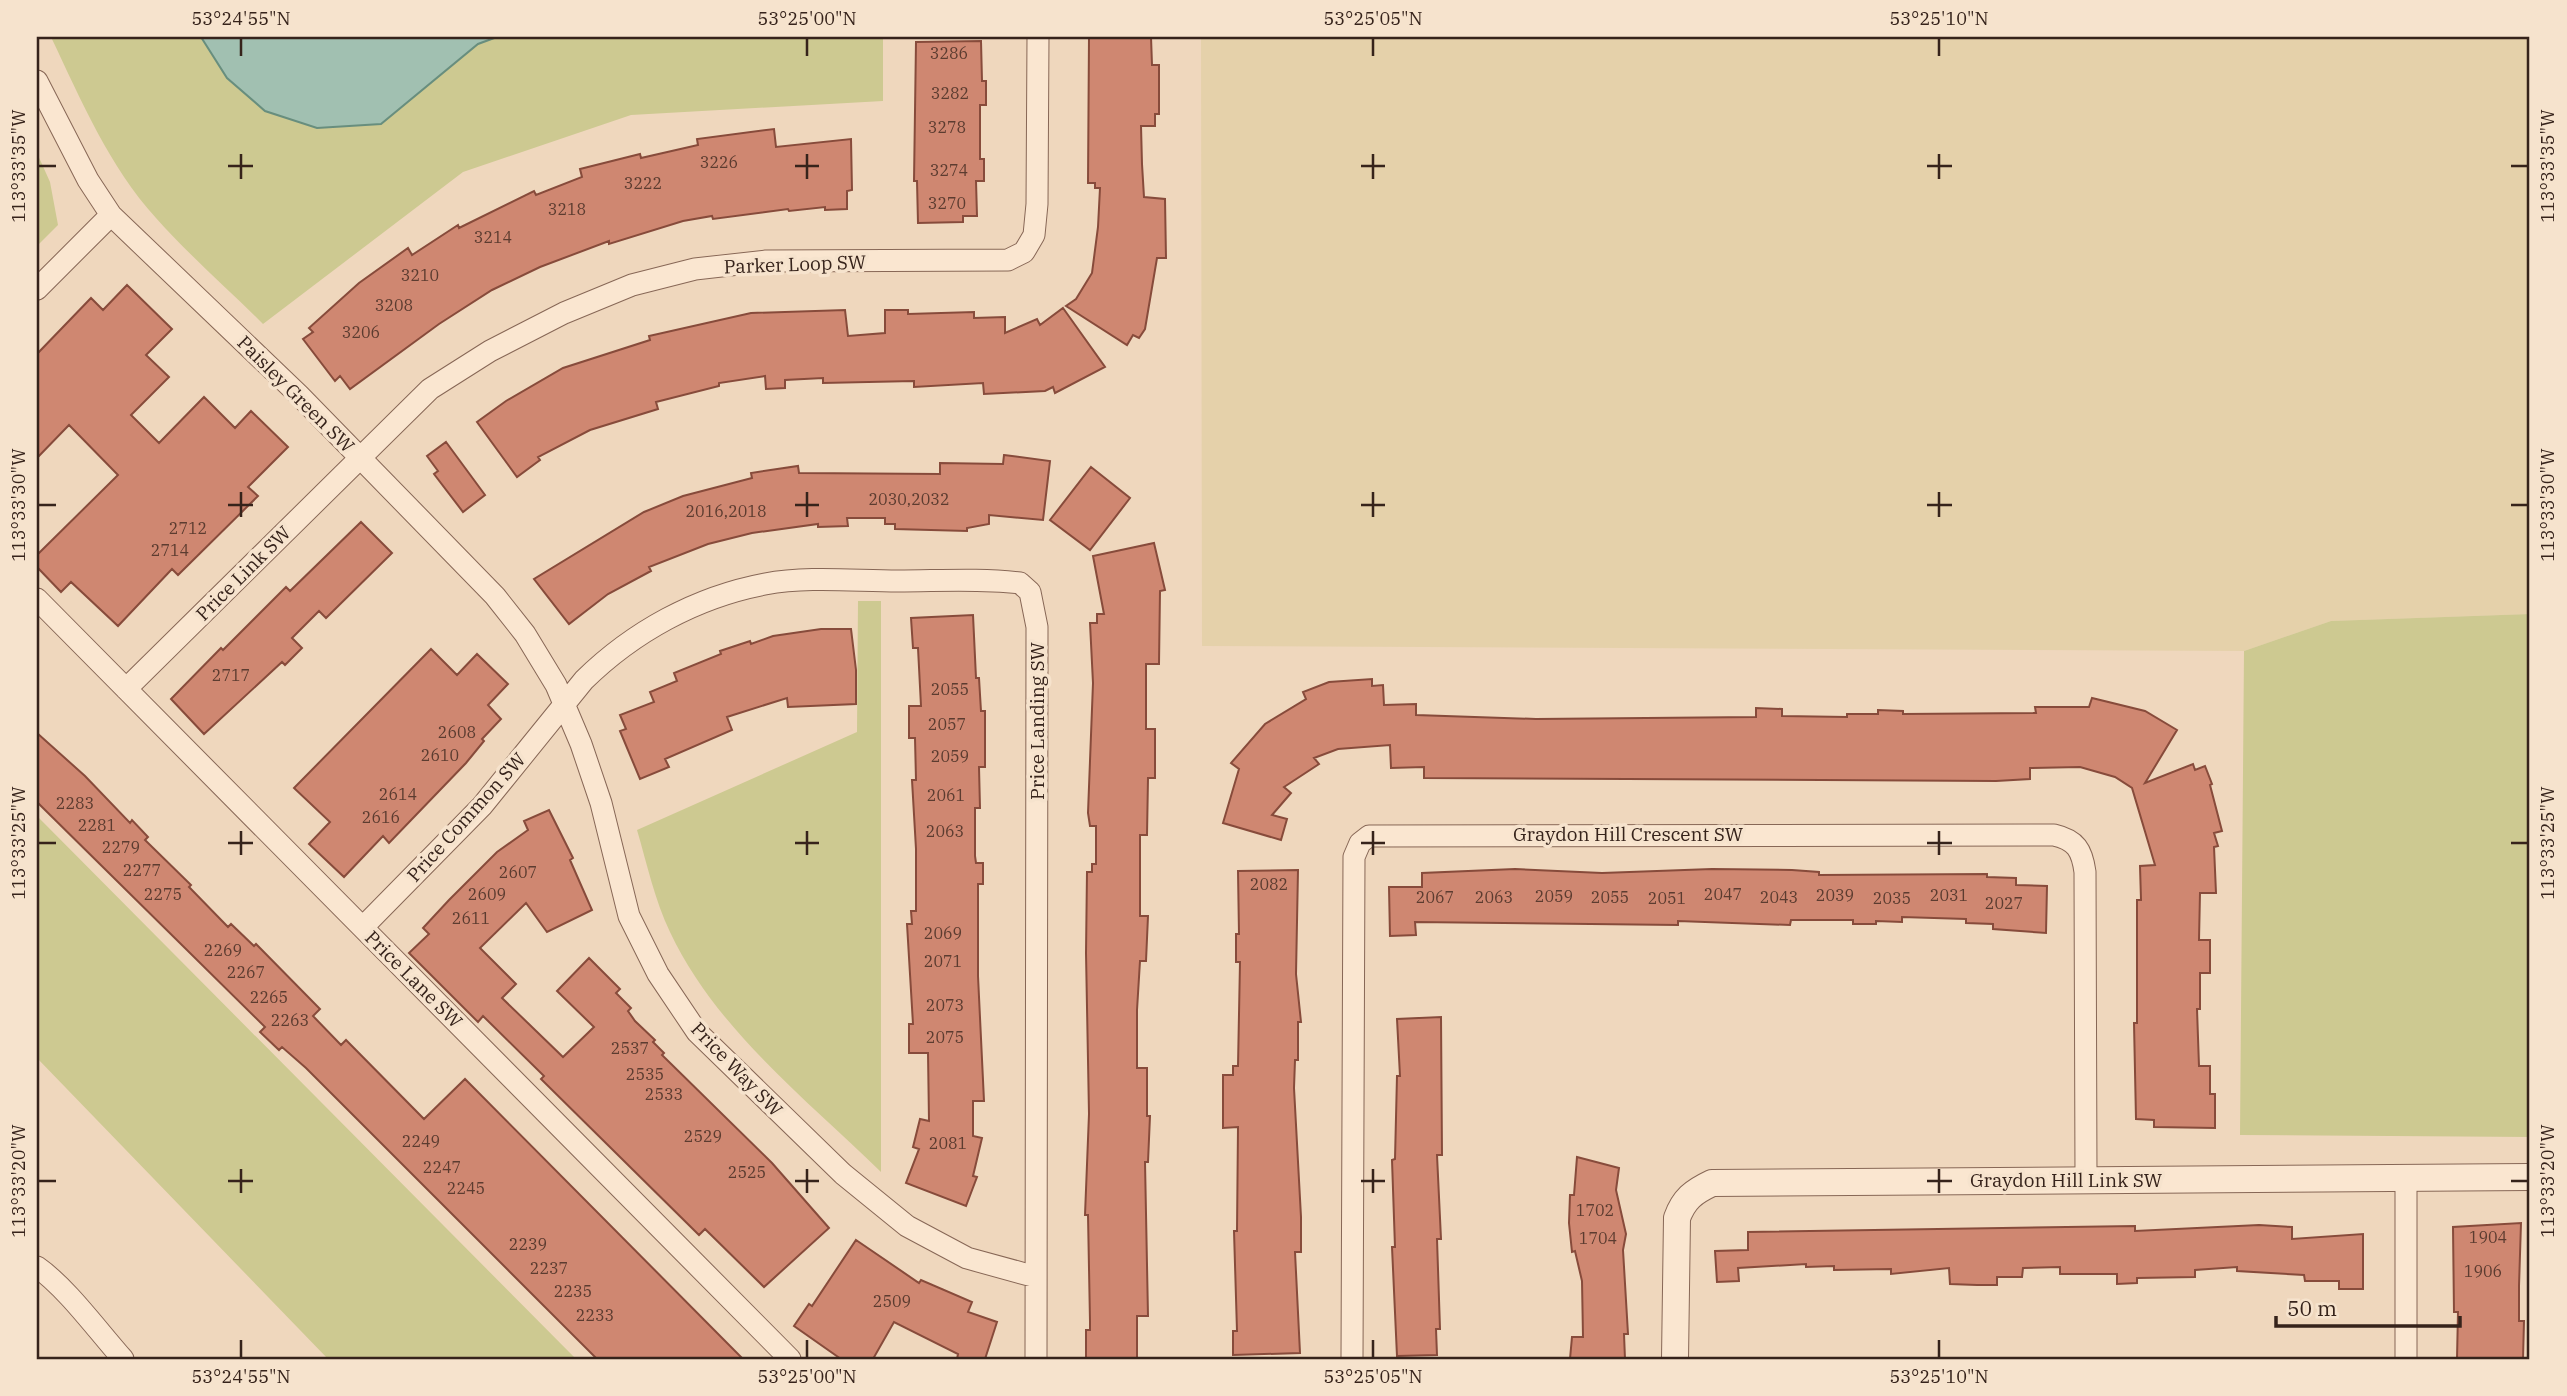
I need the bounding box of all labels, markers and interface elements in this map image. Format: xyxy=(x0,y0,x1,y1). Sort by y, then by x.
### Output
text: 53°24'55"N xyxy=(192,7,291,30)
text: 53°25'00"N xyxy=(758,7,857,30)
text: 53°25'05"N xyxy=(1324,7,1423,30)
text: 53°25'10"N xyxy=(1890,7,1989,30)
house number: 3286 xyxy=(930,43,968,63)
house number: 3282 xyxy=(931,83,969,103)
text: 113°33'35"W xyxy=(7,109,30,223)
text: 113°33'35"W xyxy=(2536,109,2559,223)
house number: 3278 xyxy=(928,117,966,137)
house number: 3226 xyxy=(700,152,738,172)
house number: 3274 xyxy=(930,160,968,180)
house number: 3222 xyxy=(624,173,662,193)
house number: 3270 xyxy=(928,193,966,213)
house number: 3218 xyxy=(548,199,586,219)
house number: 3214 xyxy=(474,227,512,247)
street label: Parker Loop SW xyxy=(723,250,867,278)
house number: 3210 xyxy=(401,265,439,285)
house number: 3208 xyxy=(375,295,413,315)
house number: 3206 xyxy=(342,322,380,342)
street label: Paisley Green SW xyxy=(232,330,360,458)
text: 113°33'30"W xyxy=(7,448,30,562)
text: 113°33'30"W xyxy=(2536,448,2559,562)
house number: 2030,2032 xyxy=(868,489,950,509)
house number: 2016,2018 xyxy=(685,501,767,521)
house number: 2712 xyxy=(169,518,207,538)
street label: Price Link SW xyxy=(190,520,296,626)
house number: 2714 xyxy=(151,540,189,560)
street label: Price Landing SW xyxy=(1025,642,1049,800)
house number: 2717 xyxy=(212,665,250,685)
house number: 2055 xyxy=(931,679,969,699)
house number: 2057 xyxy=(928,714,966,734)
house number: 2608 xyxy=(438,722,476,742)
house number: 2610 xyxy=(421,745,459,765)
house number: 2059 xyxy=(931,746,969,766)
street label: Price Common SW xyxy=(402,747,530,887)
house number: 2614 xyxy=(379,784,417,804)
house number: 2061 xyxy=(927,785,965,805)
text: 113°33'25"W xyxy=(7,786,30,900)
text: 113°33'25"W xyxy=(2536,786,2559,900)
house number: 2283 xyxy=(56,793,94,813)
house number: 2616 xyxy=(362,807,400,827)
house number: 2281 xyxy=(78,815,116,835)
house number: 2063 xyxy=(926,821,964,841)
street label: Graydon Hill Crescent SW xyxy=(1513,822,1743,846)
house number: 2279 xyxy=(102,837,140,857)
house number: 2277 xyxy=(123,860,161,880)
house number: 2607 xyxy=(499,862,537,882)
house number: 2082 xyxy=(1250,874,1288,894)
house number: 2275 xyxy=(144,884,182,904)
house number: 2609 xyxy=(468,884,506,904)
house number: 2047 xyxy=(1704,884,1742,904)
house number: 2039 xyxy=(1816,885,1854,905)
house number: 2031 xyxy=(1930,885,1968,905)
house number: 2059 xyxy=(1535,886,1573,906)
house number: 2067 xyxy=(1416,887,1454,907)
house number: 2063 xyxy=(1475,887,1513,907)
house number: 2055 xyxy=(1591,887,1629,907)
house number: 2043 xyxy=(1760,887,1798,907)
house number: 2051 xyxy=(1648,888,1686,908)
house number: 2035 xyxy=(1873,888,1911,908)
house number: 2027 xyxy=(1985,893,2023,913)
house number: 2611 xyxy=(452,908,490,928)
house number: 2069 xyxy=(924,923,962,943)
street label: Price Lane SW xyxy=(360,925,468,1033)
house number: 2269 xyxy=(204,940,242,960)
house number: 2071 xyxy=(924,951,962,971)
house number: 2267 xyxy=(227,962,265,982)
house number: 2265 xyxy=(250,987,288,1007)
house number: 2073 xyxy=(926,995,964,1015)
house number: 2263 xyxy=(271,1010,309,1030)
street label: Price Way SW xyxy=(686,1017,788,1121)
house number: 2075 xyxy=(926,1027,964,1047)
house number: 2537 xyxy=(611,1038,649,1058)
house number: 2535 xyxy=(626,1064,664,1084)
house number: 2533 xyxy=(645,1084,683,1104)
text: 113°33'20"W xyxy=(7,1124,30,1238)
text: 113°33'20"W xyxy=(2536,1124,2559,1238)
house number: 2529 xyxy=(684,1126,722,1146)
house number: 2249 xyxy=(402,1131,440,1151)
house number: 2081 xyxy=(929,1133,967,1153)
house number: 2247 xyxy=(423,1157,461,1177)
house number: 2525 xyxy=(728,1162,766,1182)
street label: Graydon Hill Link SW xyxy=(1970,1168,2162,1192)
house number: 2245 xyxy=(447,1178,485,1198)
house number: 1702 xyxy=(1576,1200,1614,1220)
house number: 1904 xyxy=(2469,1227,2507,1247)
house number: 1704 xyxy=(1579,1228,1617,1248)
house number: 2239 xyxy=(509,1234,547,1254)
house number: 2237 xyxy=(530,1258,568,1278)
house number: 1906 xyxy=(2464,1261,2502,1281)
house number: 2235 xyxy=(554,1281,592,1301)
scale bar xyxy=(2276,1284,2460,1328)
house number: 2509 xyxy=(873,1291,911,1311)
text: 50 m xyxy=(2287,1294,2337,1322)
house number: 2233 xyxy=(576,1305,614,1325)
text: 53°24'55"N xyxy=(192,1365,291,1388)
text: 53°25'00"N xyxy=(758,1365,857,1388)
text: 53°25'05"N xyxy=(1324,1365,1423,1388)
text: 53°25'10"N xyxy=(1890,1365,1989,1388)

